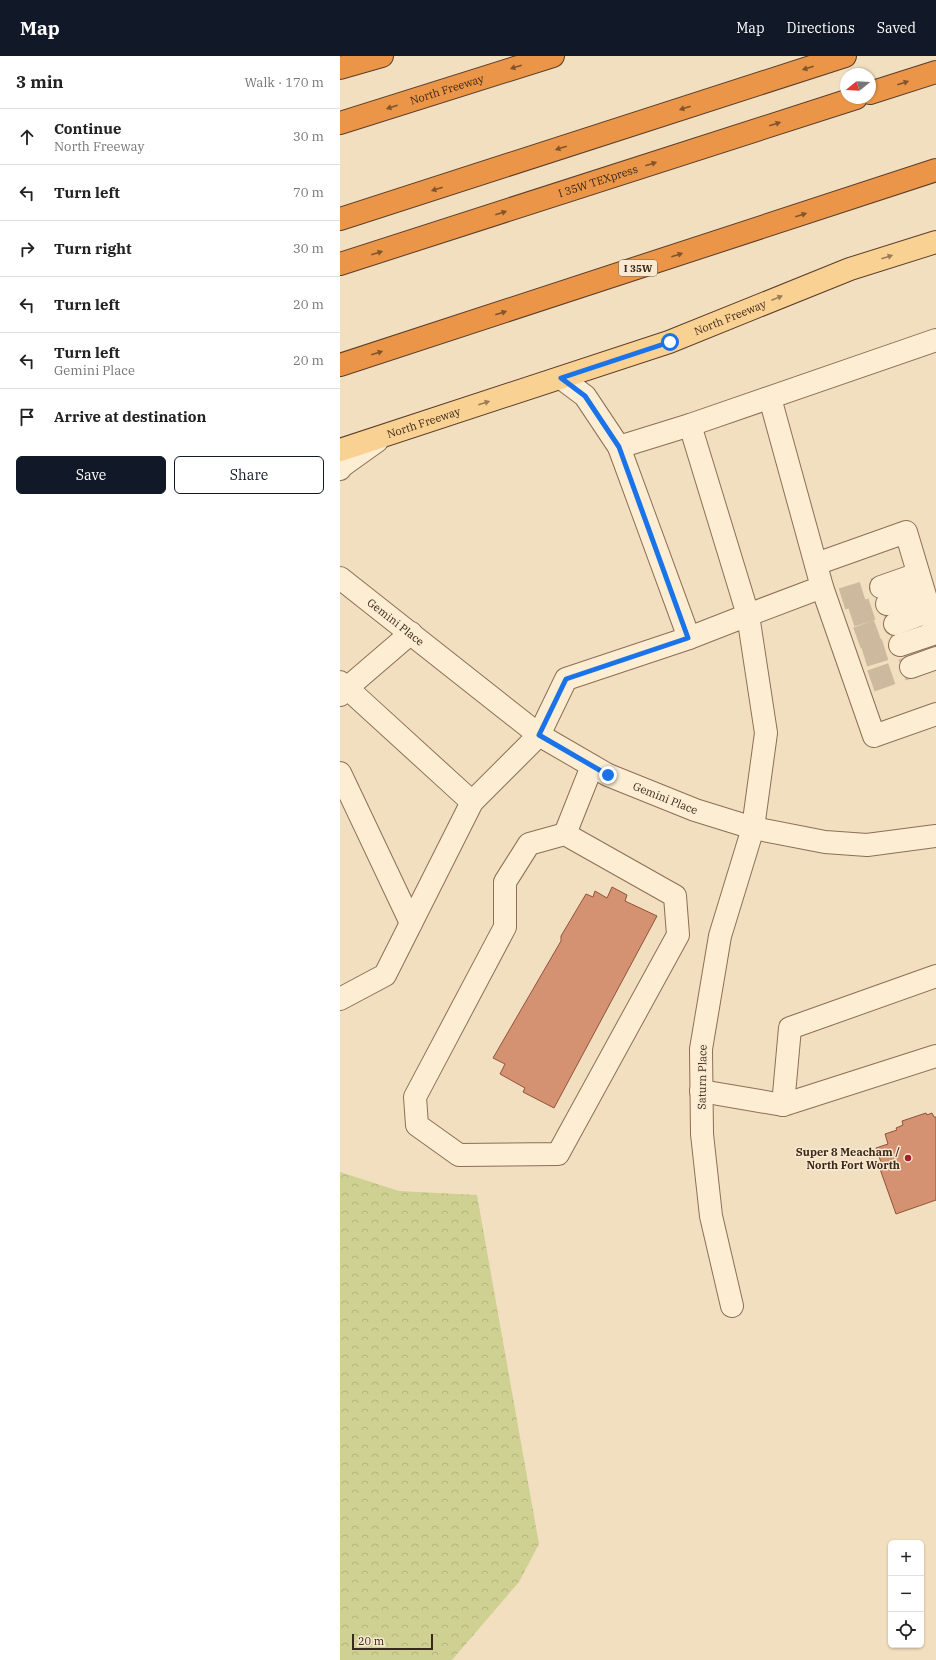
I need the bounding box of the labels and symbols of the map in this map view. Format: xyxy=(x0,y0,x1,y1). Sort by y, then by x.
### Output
one-way arrow xyxy=(509,65,521,71)
one-way arrow xyxy=(802,65,814,71)
north arrow xyxy=(840,68,876,104)
street label: North Freeway xyxy=(408,71,486,108)
one-way arrow xyxy=(897,80,909,86)
one-way arrow xyxy=(385,104,397,110)
one-way arrow xyxy=(678,105,690,111)
one-way arrow xyxy=(769,121,781,127)
one-way arrow xyxy=(555,146,567,152)
one-way arrow xyxy=(646,161,658,167)
street label: I 35W TEXpress xyxy=(557,162,639,200)
one-way arrow xyxy=(431,186,443,192)
one-way arrow xyxy=(495,210,507,216)
one-way arrow xyxy=(795,211,807,217)
one-way arrow xyxy=(372,250,384,256)
one-way arrow xyxy=(672,252,684,258)
one-way arrow xyxy=(881,254,893,260)
road number: I 35W xyxy=(619,260,657,276)
one-way arrow xyxy=(772,295,784,301)
street label: North Freeway xyxy=(692,297,768,338)
one-way arrow xyxy=(495,310,507,316)
route start xyxy=(661,333,679,351)
one-way arrow xyxy=(371,350,383,356)
one-way arrow xyxy=(478,400,490,406)
street label: North Freeway xyxy=(385,404,462,441)
street label: Gemini Place xyxy=(364,595,427,649)
route end xyxy=(599,766,617,784)
street label: Gemini Place xyxy=(631,779,700,817)
street label: Saturn Place xyxy=(694,1044,710,1110)
place label: Super 8 Meacham / North Fort Worth xyxy=(796,1145,900,1172)
marker: Super 8 Meacham / North Fort Worth xyxy=(903,1153,913,1163)
scale bar xyxy=(352,1632,433,1651)

